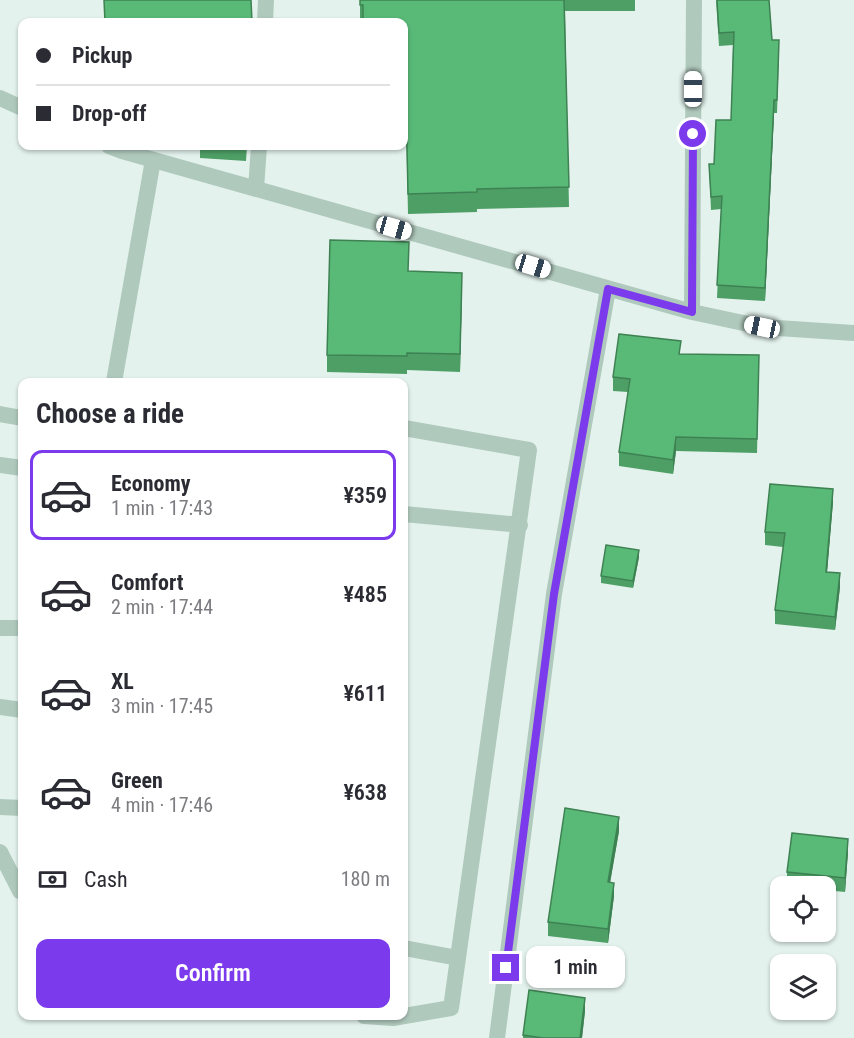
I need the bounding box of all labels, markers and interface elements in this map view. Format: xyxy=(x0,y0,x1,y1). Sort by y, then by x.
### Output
text: Pickup xyxy=(72,43,132,68)
car xyxy=(684,71,702,107)
text: Drop-off xyxy=(72,101,146,126)
route start xyxy=(679,120,706,147)
car xyxy=(374,214,414,242)
car xyxy=(513,252,553,280)
car xyxy=(743,314,781,340)
text: Choose a ride xyxy=(36,398,184,430)
icon: car xyxy=(39,468,93,522)
text: Economy xyxy=(111,471,191,496)
text: ¥359 xyxy=(343,483,387,508)
text: 1 min · 17:43 xyxy=(111,496,213,520)
icon: car xyxy=(39,567,93,621)
text: Comfort xyxy=(111,570,184,595)
text: ¥485 xyxy=(343,582,387,607)
text: 2 min · 17:44 xyxy=(111,595,213,619)
icon: car xyxy=(39,666,93,720)
text: XL xyxy=(111,669,134,694)
text: ¥611 xyxy=(343,681,387,706)
text: 3 min · 17:45 xyxy=(111,694,213,718)
icon: car xyxy=(39,765,93,819)
text: Green xyxy=(111,768,163,793)
text: ¥638 xyxy=(343,780,387,805)
text: 4 min · 17:46 xyxy=(111,793,213,817)
icon: cash xyxy=(36,863,69,896)
text: Cash xyxy=(84,867,128,892)
text: 180 m xyxy=(341,867,390,891)
map controls xyxy=(770,876,836,1020)
button: locate xyxy=(770,876,836,942)
button: Confirm xyxy=(36,939,390,1008)
callout: 1 min xyxy=(527,947,626,989)
route end xyxy=(492,954,519,981)
button: layers xyxy=(770,954,836,1020)
text: 1 min xyxy=(553,955,598,979)

